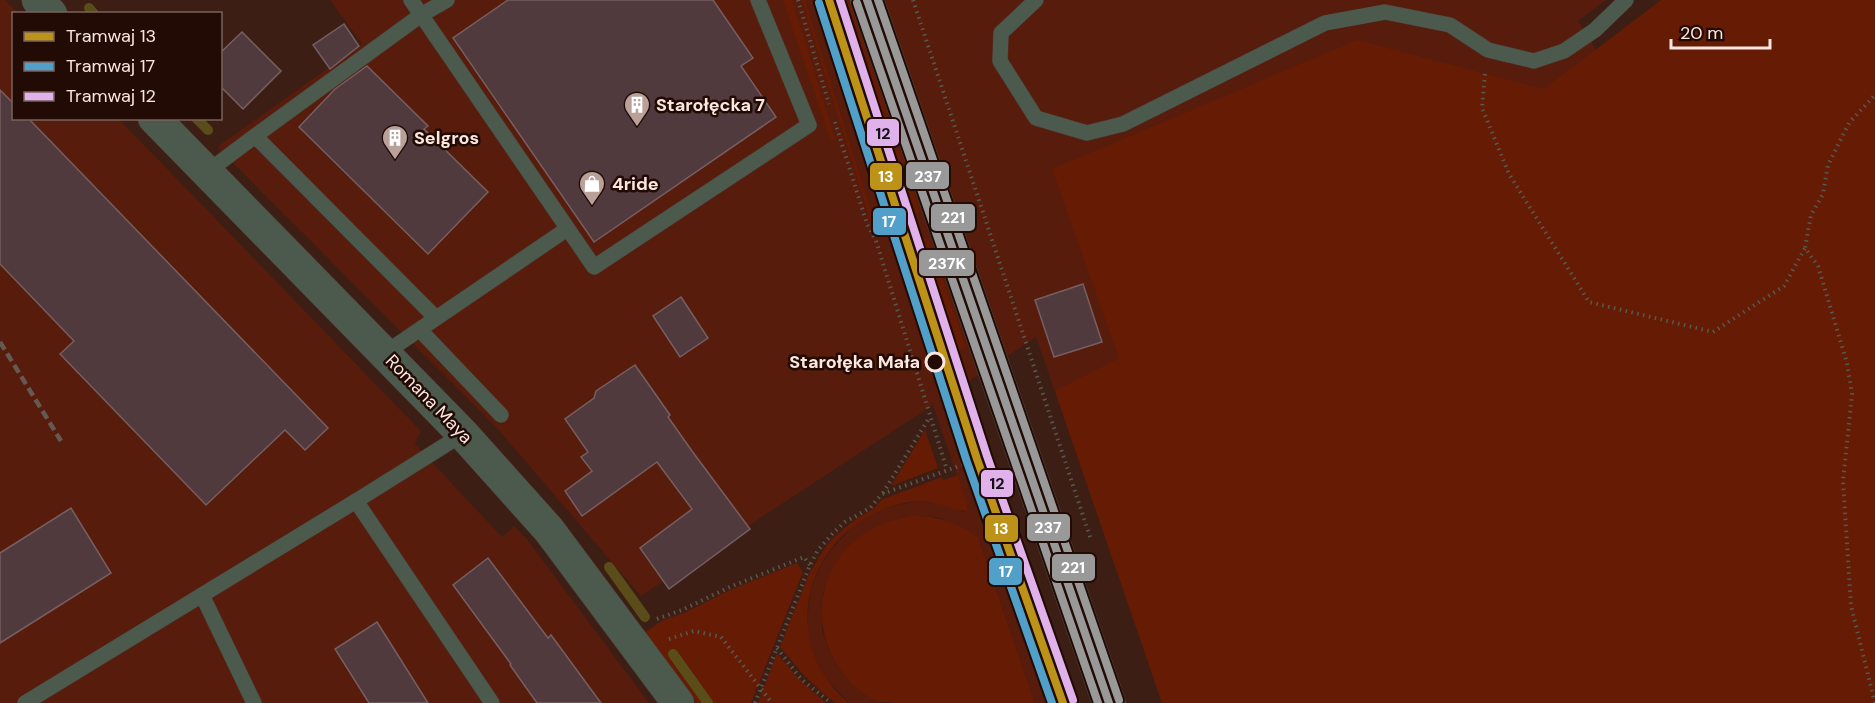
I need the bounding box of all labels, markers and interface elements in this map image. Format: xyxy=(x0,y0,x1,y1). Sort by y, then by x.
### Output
legend xyxy=(12,12,222,120)
scale bar xyxy=(1671,12,1770,50)
text: 20 m xyxy=(1680,21,1723,45)
text: Tramwaj 13 xyxy=(66,24,156,48)
text: Tramwaj 17 xyxy=(66,54,155,78)
text: Tramwaj 12 xyxy=(66,84,156,108)
building icon: Starołęcka 7 xyxy=(622,90,652,128)
place label: Starołęcka 7 xyxy=(656,93,765,117)
line badge: 12 xyxy=(866,118,900,147)
building icon: Selgros xyxy=(380,123,410,161)
text: 12 xyxy=(875,123,891,144)
place label: Selgros xyxy=(414,126,479,150)
line badge: 237 xyxy=(905,161,950,190)
line badge: 13 xyxy=(869,162,903,191)
text: 13 xyxy=(878,166,894,187)
text: 237 xyxy=(914,166,942,187)
shop icon: 4ride xyxy=(577,169,607,207)
place label: 4ride xyxy=(612,172,659,196)
line badge: 221 xyxy=(930,203,976,232)
line badge: 17 xyxy=(872,207,907,236)
text: 221 xyxy=(941,207,965,228)
text: 17 xyxy=(882,211,897,232)
line badge: 237K xyxy=(918,249,975,277)
text: 237K xyxy=(928,253,966,274)
street label: Romana Maya xyxy=(380,349,478,449)
place label: Starołęka Mała xyxy=(789,350,920,374)
marker: Starołęka Mała xyxy=(925,352,945,372)
line badge: 12 xyxy=(980,469,1014,498)
text: 12 xyxy=(989,473,1005,494)
line badge: 237 xyxy=(1026,513,1071,542)
line badge: 13 xyxy=(984,514,1019,543)
text: 237 xyxy=(1034,517,1062,538)
text: 13 xyxy=(993,518,1009,539)
line badge: 221 xyxy=(1051,553,1096,582)
line badge: 17 xyxy=(988,557,1023,586)
text: 221 xyxy=(1061,557,1085,578)
text: 17 xyxy=(999,561,1014,582)

